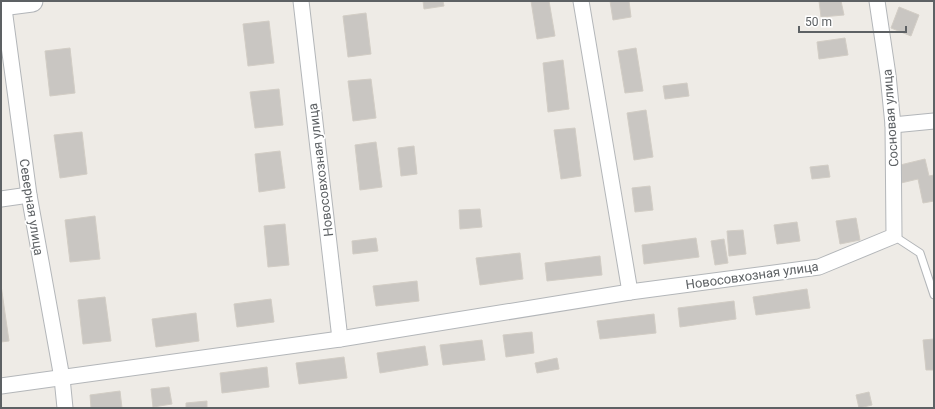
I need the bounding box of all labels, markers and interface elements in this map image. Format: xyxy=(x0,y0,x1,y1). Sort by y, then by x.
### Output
scale bar xyxy=(799,8,906,34)
text: 50 m xyxy=(805,15,832,29)
street label: Сосновая улица xyxy=(880,68,901,167)
street label: Новосовхозная улица xyxy=(305,102,336,237)
street label: Северная улица xyxy=(16,158,47,256)
street label: Новосовхозная улица xyxy=(685,259,820,292)

